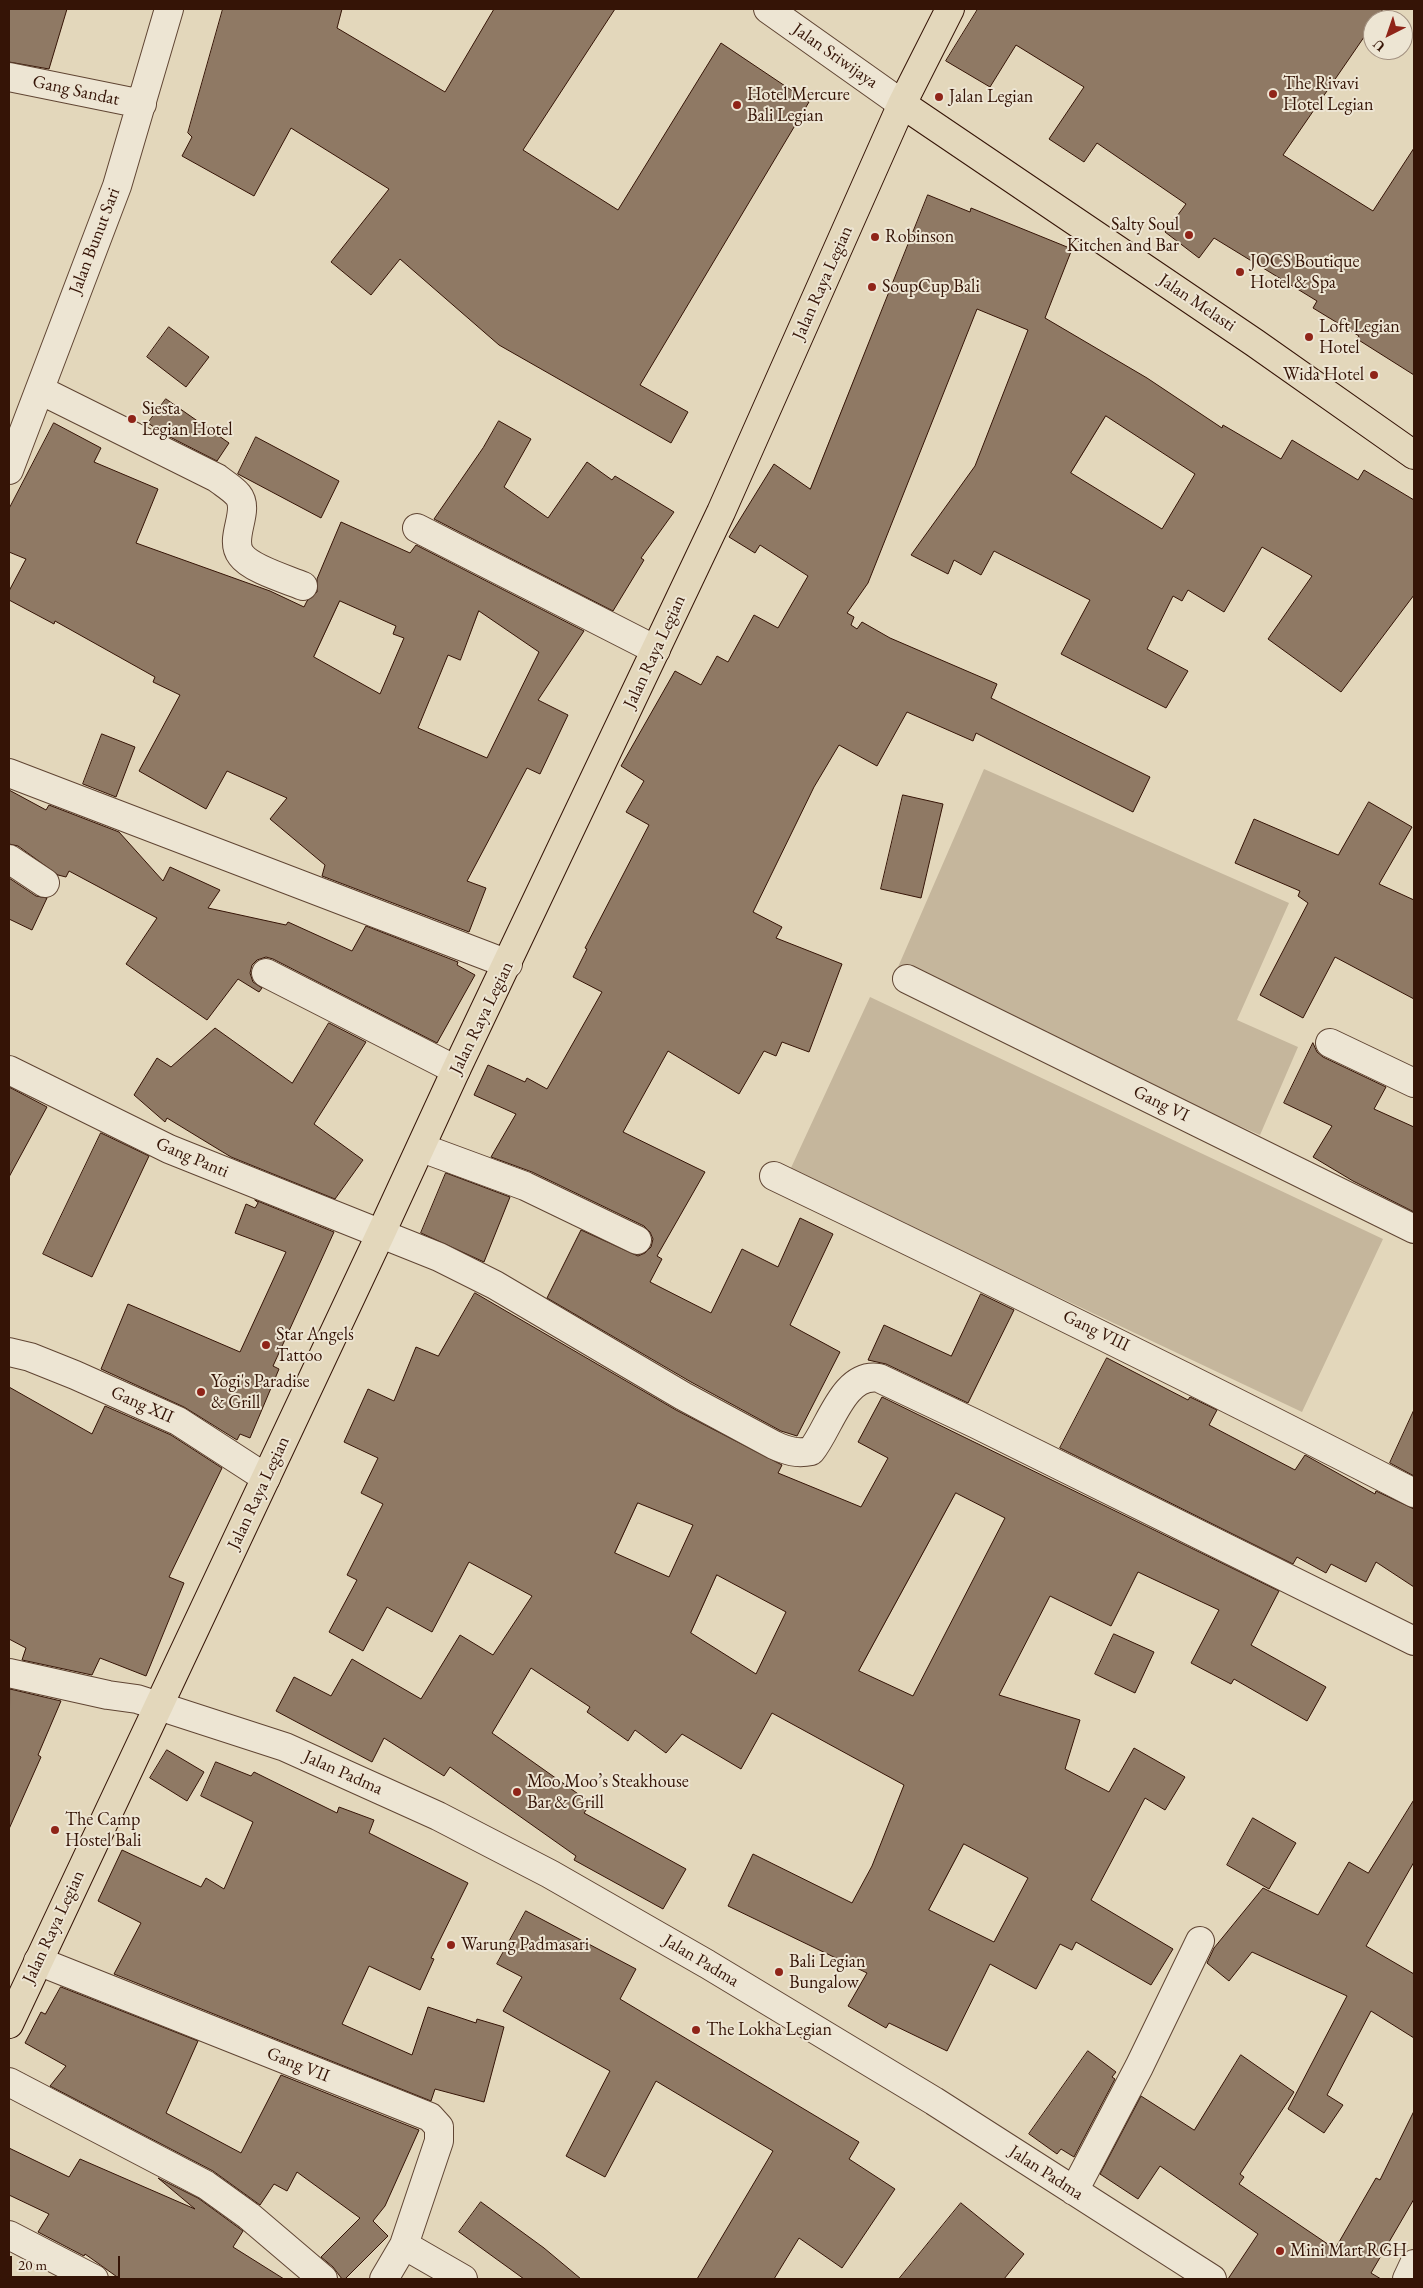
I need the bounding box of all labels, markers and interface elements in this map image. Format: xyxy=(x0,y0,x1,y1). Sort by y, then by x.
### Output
north arrow xyxy=(1363,10,1413,60)
street label: Jalan Sriwijaya xyxy=(788,19,882,93)
text: U xyxy=(1369,35,1389,56)
street label: Gang Sandat xyxy=(31,71,121,111)
place label: The Rivavi Hotel Legian xyxy=(1283,73,1374,116)
place label: Hotel Mercure Bali Legian xyxy=(747,84,850,126)
place label: Jalan Legian xyxy=(949,86,1033,108)
marker: The Rivavi Hotel Legian xyxy=(1267,88,1279,100)
marker: Jalan Legian xyxy=(933,91,945,103)
marker: Hotel Mercure Bali Legian xyxy=(731,99,743,111)
street label: Jalan Bunut Sari xyxy=(65,185,125,297)
place label: Salty Soul Kitchen and Bar xyxy=(1067,214,1179,256)
street label: Jalan Raya Legian xyxy=(788,223,858,343)
place label: Robinson xyxy=(885,226,954,248)
marker: Salty Soul Kitchen and Bar xyxy=(1183,229,1195,241)
marker: Robinson xyxy=(869,231,881,243)
place label: JOCS Boutique Hotel & Spa xyxy=(1250,251,1360,294)
marker: JOCS Boutique Hotel & Spa xyxy=(1234,266,1246,278)
street label: Jalan Melasti xyxy=(1154,269,1240,337)
place label: SoupCup Bali xyxy=(882,276,980,298)
marker: SoupCup Bali xyxy=(866,281,878,293)
place label: Loft Legian Hotel xyxy=(1319,316,1400,358)
marker: Loft Legian Hotel xyxy=(1303,331,1315,343)
place label: Wida Hotel xyxy=(1283,364,1364,386)
marker: Wida Hotel xyxy=(1368,369,1380,381)
place label: Siesta Legian Hotel xyxy=(142,398,233,440)
marker: Siesta Legian Hotel xyxy=(126,413,138,425)
street label: Jalan Raya Legian xyxy=(619,592,691,712)
street label: Jalan Raya Legian xyxy=(445,958,519,1078)
street label: Gang VI xyxy=(1130,1081,1192,1127)
street label: Gang Panti xyxy=(152,1133,232,1183)
street label: Gang VIII xyxy=(1059,1306,1133,1356)
place label: Star Angels Tattoo xyxy=(276,1324,354,1366)
marker: Star Angels Tattoo xyxy=(260,1339,272,1351)
place label: Yogi's Paradise & Grill xyxy=(211,1371,310,1414)
street label: Gang XII xyxy=(107,1382,177,1428)
marker: Yogi's Paradise & Grill xyxy=(195,1386,207,1398)
street label: Jalan Raya Legian xyxy=(223,1433,295,1553)
street label: Jalan Padma xyxy=(300,1746,386,1800)
place label: Moo Moo’s Steakhouse Bar & Grill xyxy=(527,1771,689,1814)
marker: Moo Moo’s Steakhouse Bar & Grill xyxy=(511,1786,523,1798)
place label: The Camp Hostel Bali xyxy=(65,1809,141,1852)
marker: The Camp Hostel Bali xyxy=(49,1824,61,1836)
street label: Jalan Raya Legian xyxy=(18,1867,90,1987)
street label: Jalan Padma xyxy=(659,1930,743,1992)
place label: Warung Padmasari xyxy=(461,1934,589,1956)
marker: Warung Padmasari xyxy=(445,1939,457,1951)
place label: Bali Legian Bungalow xyxy=(789,1951,866,1994)
marker: Bali Legian Bungalow xyxy=(773,1966,785,1978)
place label: The Lokha Legian xyxy=(706,2019,832,2041)
marker: The Lokha Legian xyxy=(690,2024,702,2036)
street label: Gang VII xyxy=(264,2043,332,2087)
street label: Jalan Padma xyxy=(1005,2141,1087,2205)
place label: Mini Mart RGH xyxy=(1290,2240,1407,2262)
marker: Mini Mart RGH xyxy=(1274,2245,1286,2257)
scale bar xyxy=(12,2246,122,2278)
text: 20 m xyxy=(18,2255,47,2274)

